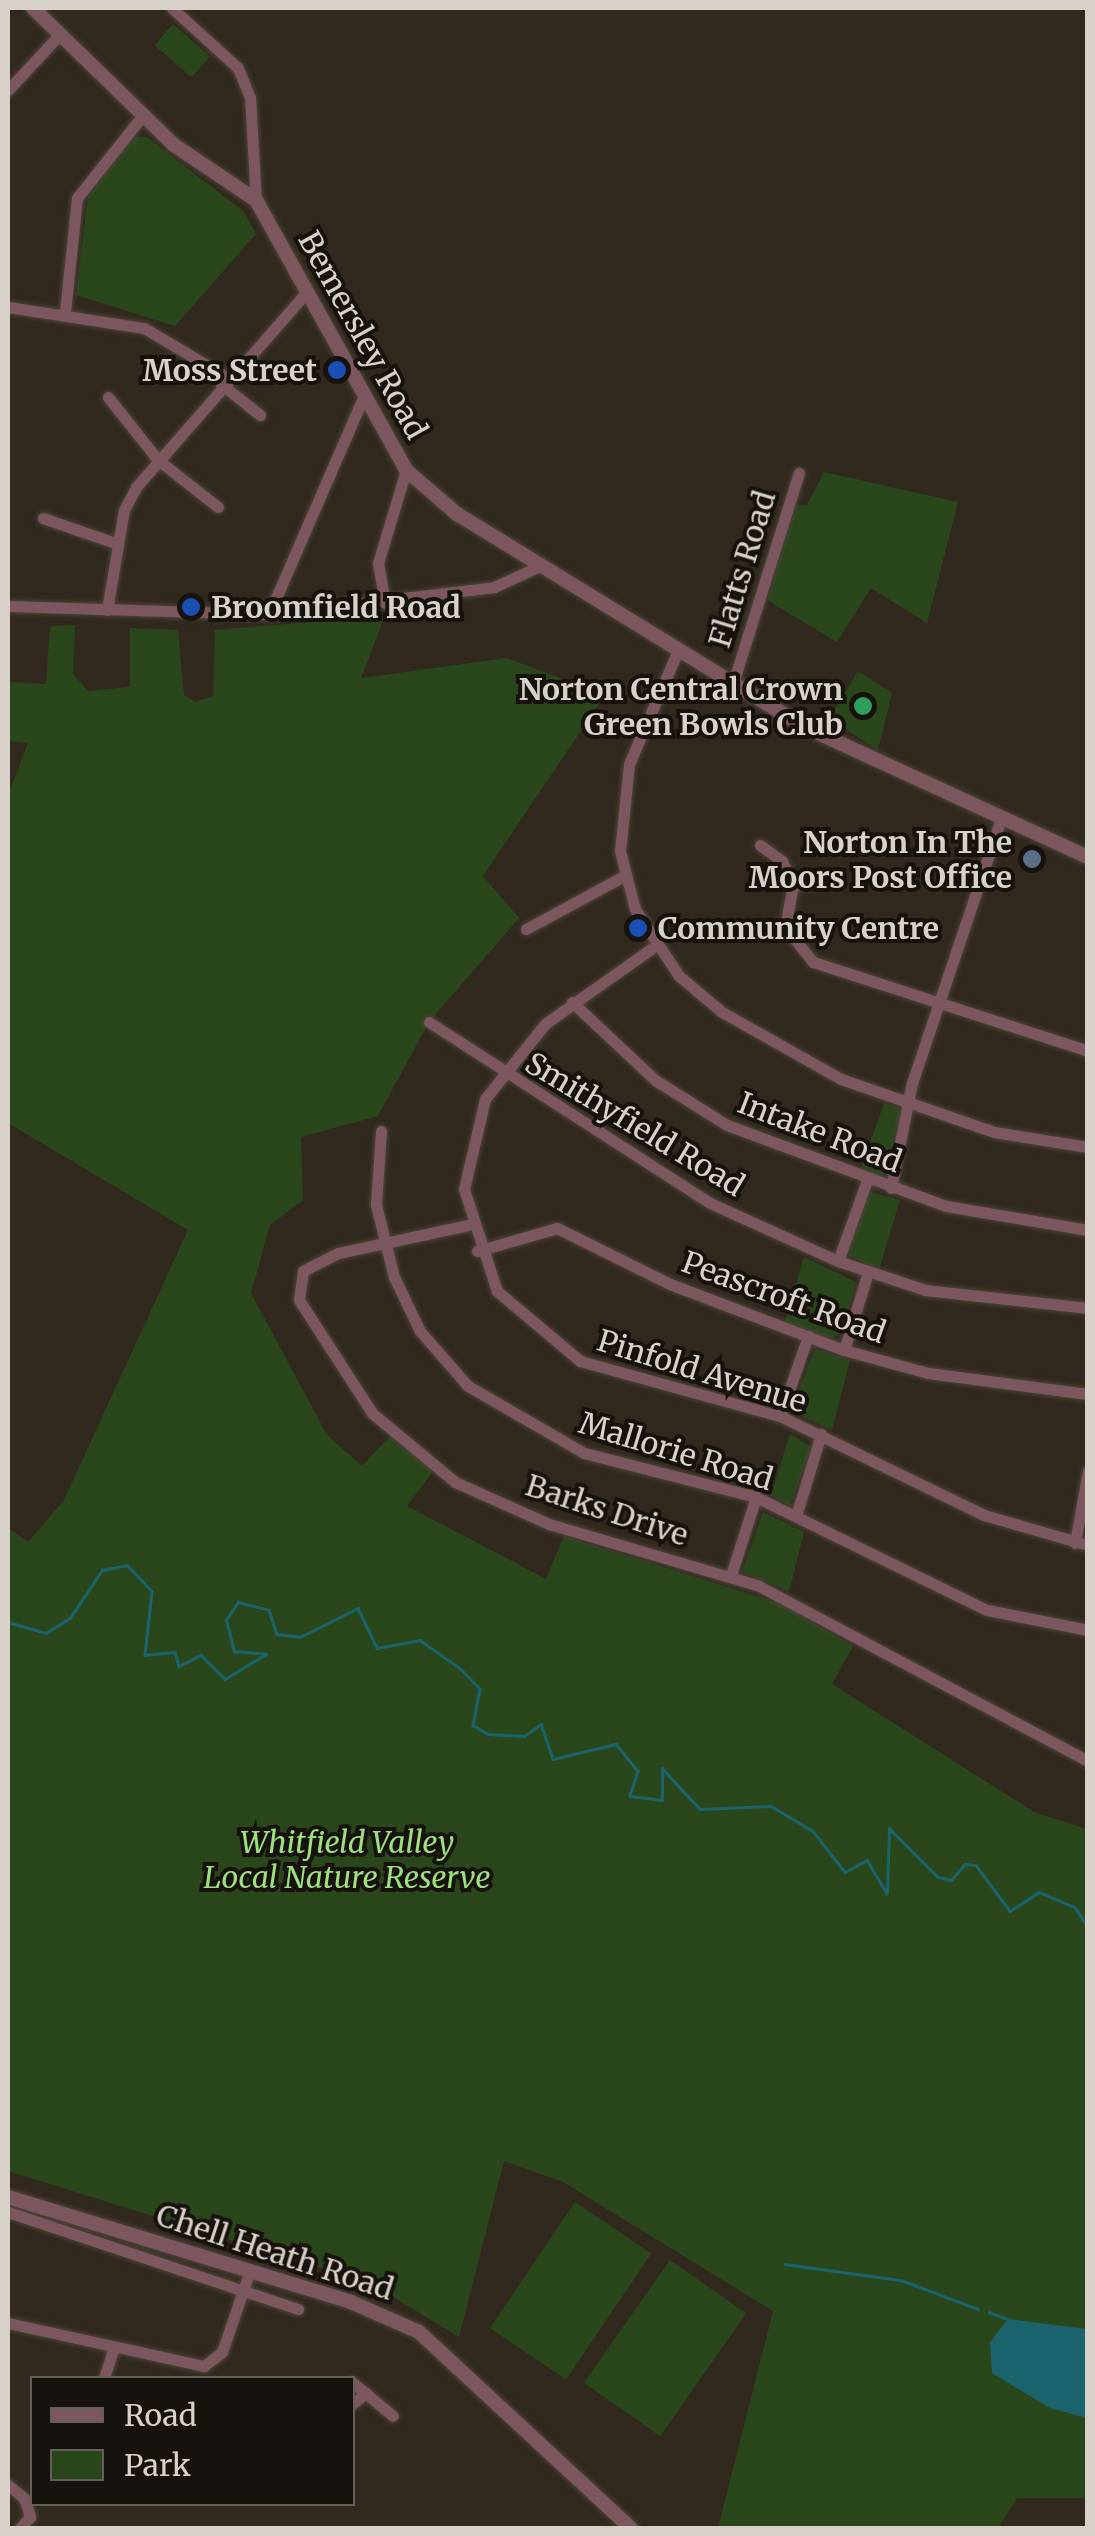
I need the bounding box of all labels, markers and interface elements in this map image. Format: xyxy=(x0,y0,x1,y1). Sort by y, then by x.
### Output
street label: Bemersley Road xyxy=(291,225,435,445)
place label: Moss Street xyxy=(143,352,317,388)
marker: Moss Street xyxy=(326,359,348,381)
street label: Flatts Road xyxy=(701,486,783,652)
place label: Broomfield Road xyxy=(211,589,461,625)
marker: Broomfield Road xyxy=(180,596,202,618)
place label: Norton Central Crown Green Bowls Club xyxy=(519,671,843,742)
marker: Norton Central Crown Green Bowls Club xyxy=(852,695,874,717)
place label: Norton In The Moors Post Office xyxy=(749,824,1012,894)
marker: Norton In The Moors Post Office xyxy=(1021,848,1043,870)
place label: Community Centre xyxy=(658,910,939,946)
marker: Community Centre xyxy=(627,917,649,939)
street label: Smithyfield Road xyxy=(519,1045,751,1203)
street label: Intake Road xyxy=(733,1084,907,1180)
street label: Peascroft Road xyxy=(677,1244,891,1350)
street label: Pinfold Avenue xyxy=(593,1322,811,1420)
street label: Mallorie Road xyxy=(575,1404,777,1498)
street label: Barks Drive xyxy=(521,1467,693,1553)
park label: Whitfield Valley Local Nature Reserve xyxy=(204,1824,490,1894)
street label: Chell Heath Road xyxy=(152,2197,398,2307)
legend xyxy=(30,2376,355,2506)
text: Road xyxy=(124,2396,197,2434)
text: Park xyxy=(124,2446,191,2484)

